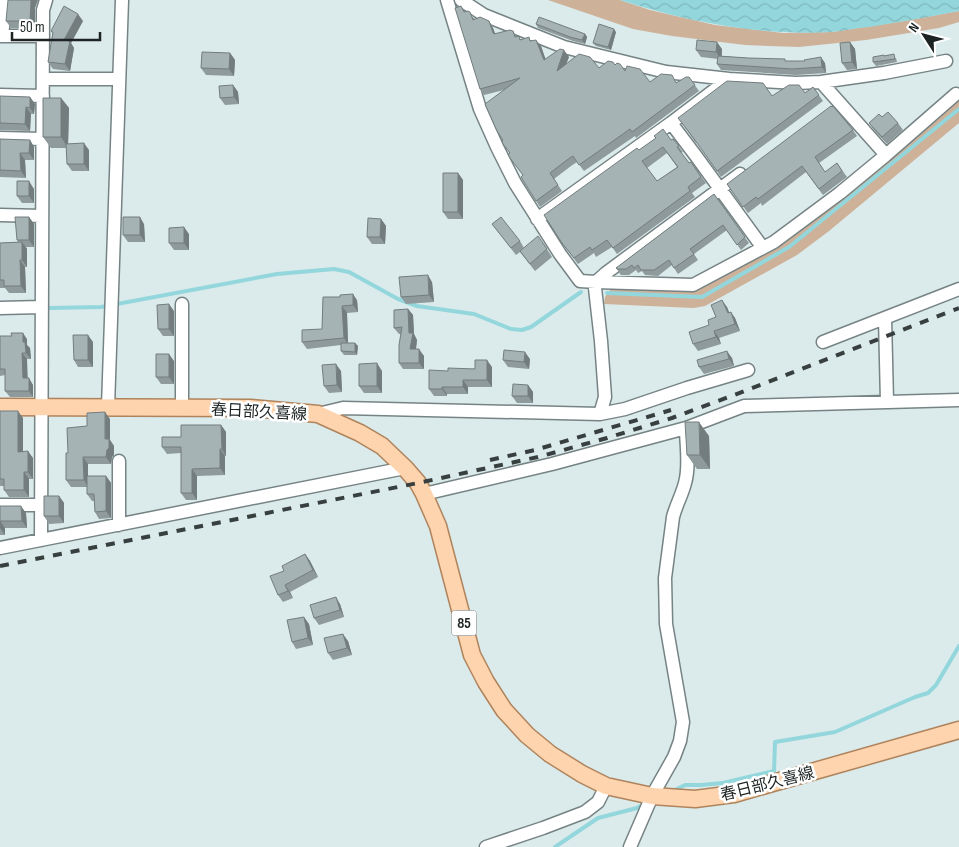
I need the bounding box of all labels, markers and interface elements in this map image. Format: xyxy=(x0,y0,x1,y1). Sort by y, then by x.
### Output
scale bar xyxy=(12,10,100,42)
north arrow xyxy=(899,10,949,60)
text: 50 m xyxy=(20,18,45,37)
text: N xyxy=(905,20,923,36)
street label: 春日部久喜線 xyxy=(210,400,307,424)
road number: 85 xyxy=(452,610,476,636)
street label: 春日部久喜線 xyxy=(718,764,816,805)

